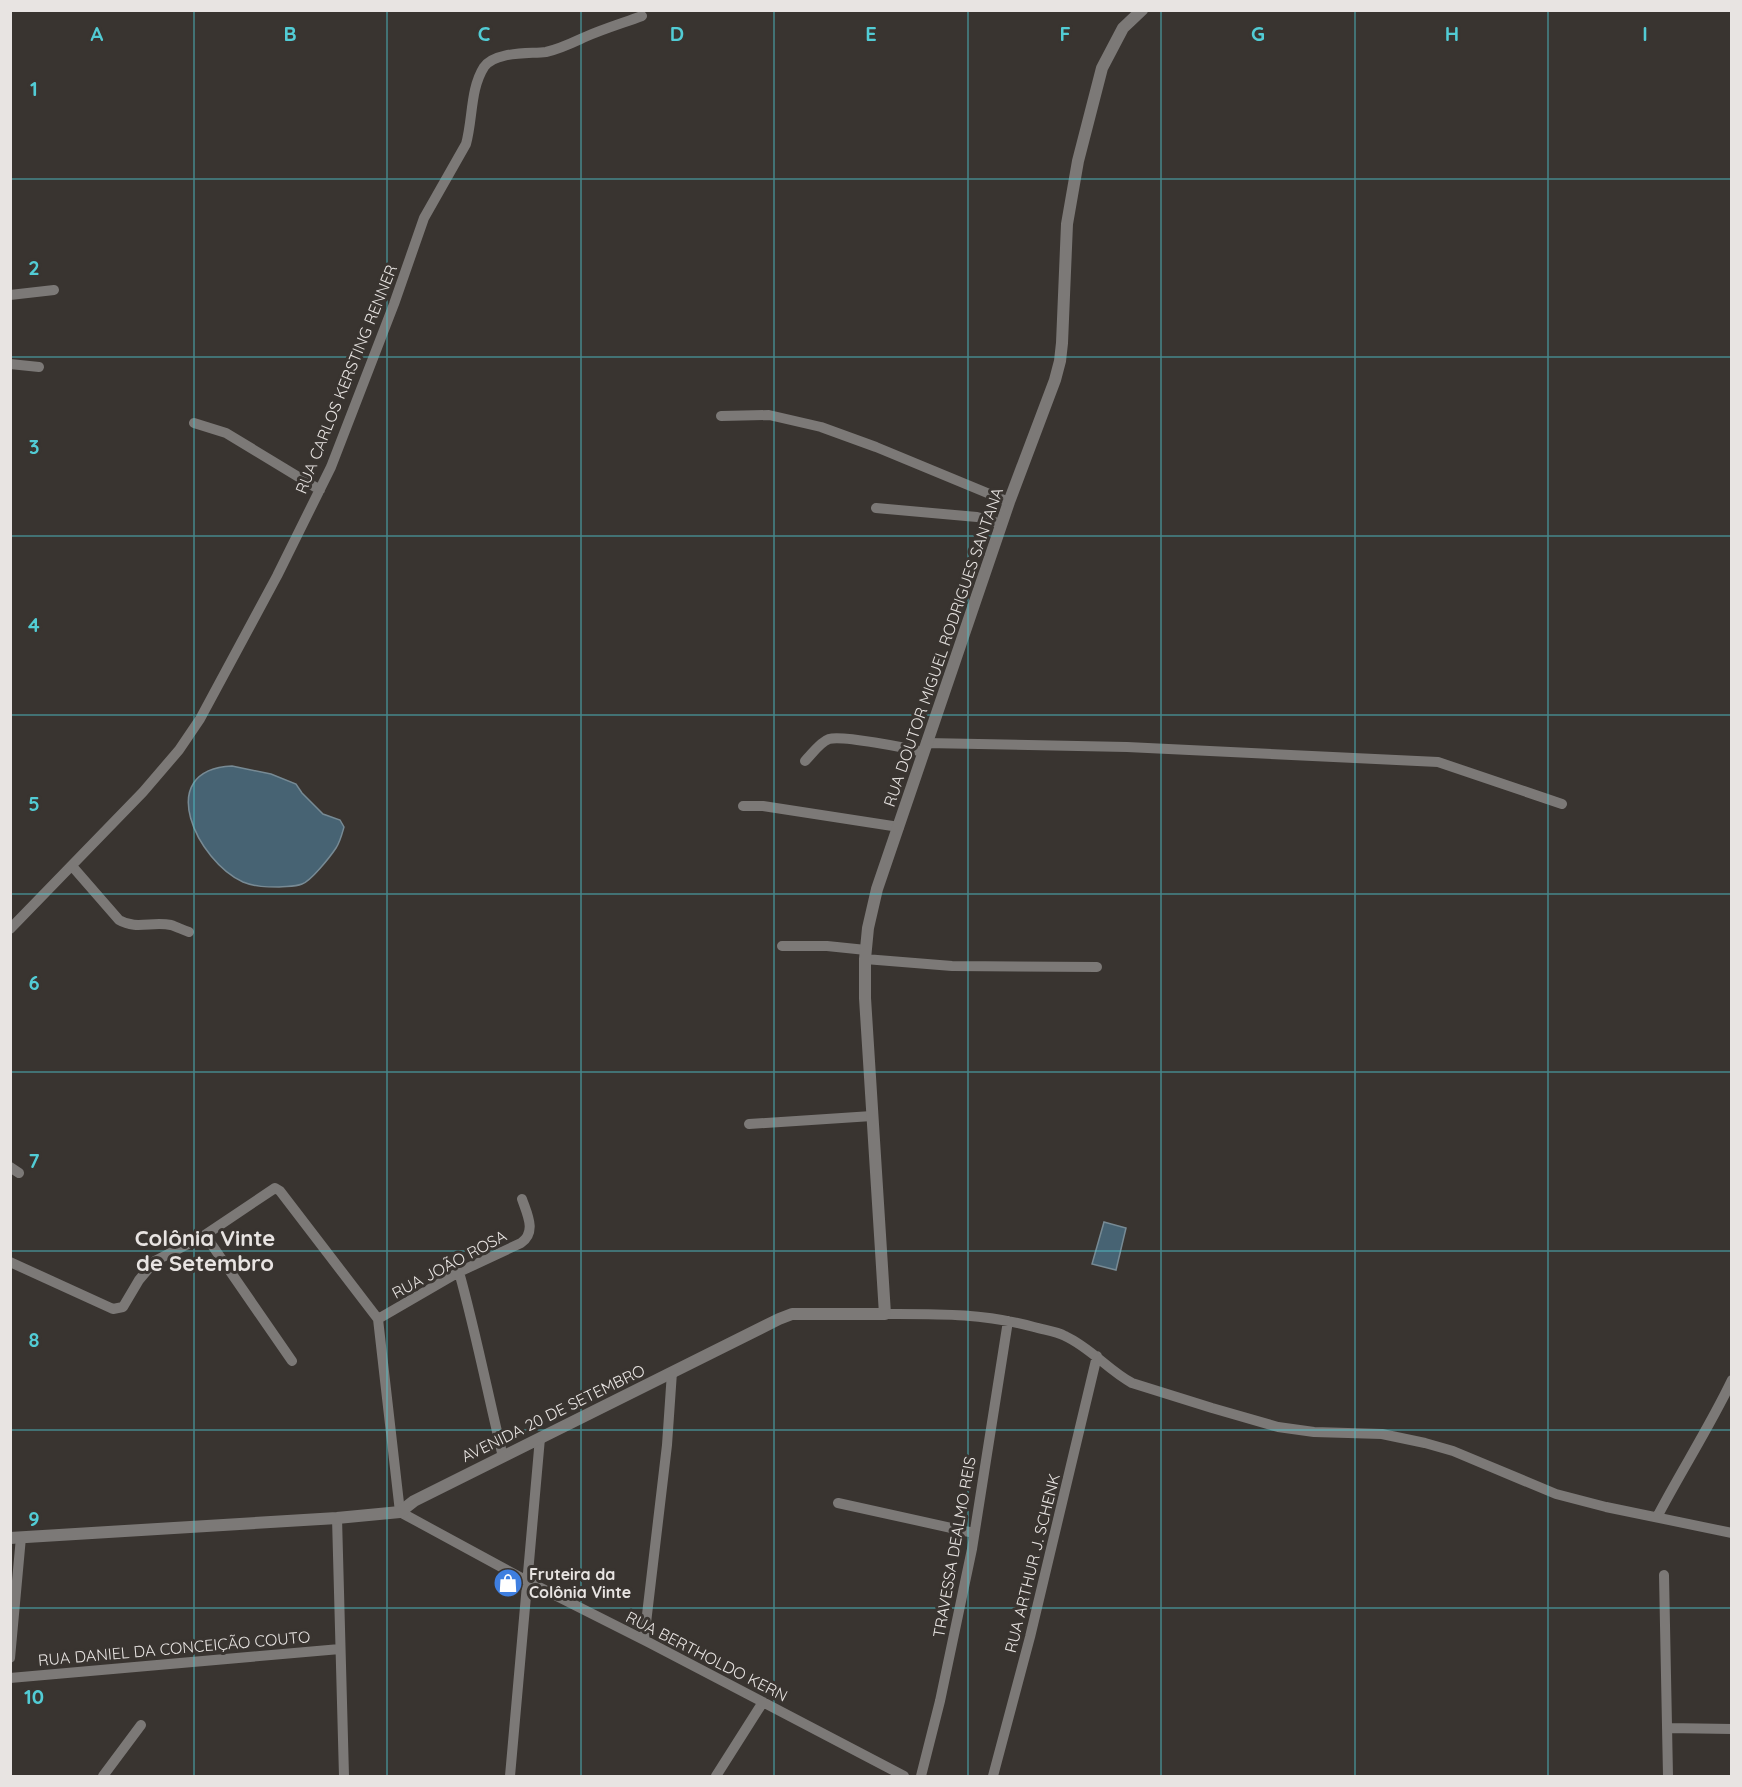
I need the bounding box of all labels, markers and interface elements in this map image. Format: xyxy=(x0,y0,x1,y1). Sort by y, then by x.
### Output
text: A xyxy=(91,21,104,46)
text: B xyxy=(283,21,297,46)
text: C xyxy=(478,21,491,46)
text: D xyxy=(670,21,684,46)
text: E xyxy=(865,21,877,46)
text: F xyxy=(1059,21,1071,46)
text: G xyxy=(1251,21,1265,46)
text: H xyxy=(1445,21,1459,46)
text: I xyxy=(1642,21,1648,46)
text: 1 xyxy=(30,76,38,101)
text: 2 xyxy=(28,255,40,280)
street label: RUA CARLOS KERSTING RENNER xyxy=(291,261,401,497)
text: 3 xyxy=(29,434,39,459)
street label: RUA DOUTOR MIGUEL RODRIGUES SANTANA xyxy=(879,485,1007,809)
text: 4 xyxy=(28,612,40,637)
text: 5 xyxy=(28,791,40,816)
text: 6 xyxy=(28,970,40,995)
text: 7 xyxy=(29,1148,40,1173)
district label: Colônia Vinte de Setembro xyxy=(135,1224,275,1277)
street label: RUA JOÃO ROSA xyxy=(388,1225,510,1303)
text: 8 xyxy=(29,1327,40,1352)
street label: AVENIDA 20 DE SETEMBRO xyxy=(458,1360,648,1466)
street label: TRAVESSA DEALMO REIS xyxy=(928,1455,980,1639)
street label: RUA ARTHUR J. SCHENK xyxy=(1000,1471,1064,1655)
text: 9 xyxy=(28,1506,40,1531)
place label: Fruteira da Colônia Vinte xyxy=(529,1564,631,1602)
shop icon: Fruteira da Colônia Vinte xyxy=(492,1567,524,1599)
street label: RUA BERTHOLDO KERN xyxy=(623,1606,791,1706)
street label: RUA DANIEL DA CONCEIÇÃO COUTO xyxy=(37,1626,311,1670)
text: 10 xyxy=(24,1684,44,1709)

